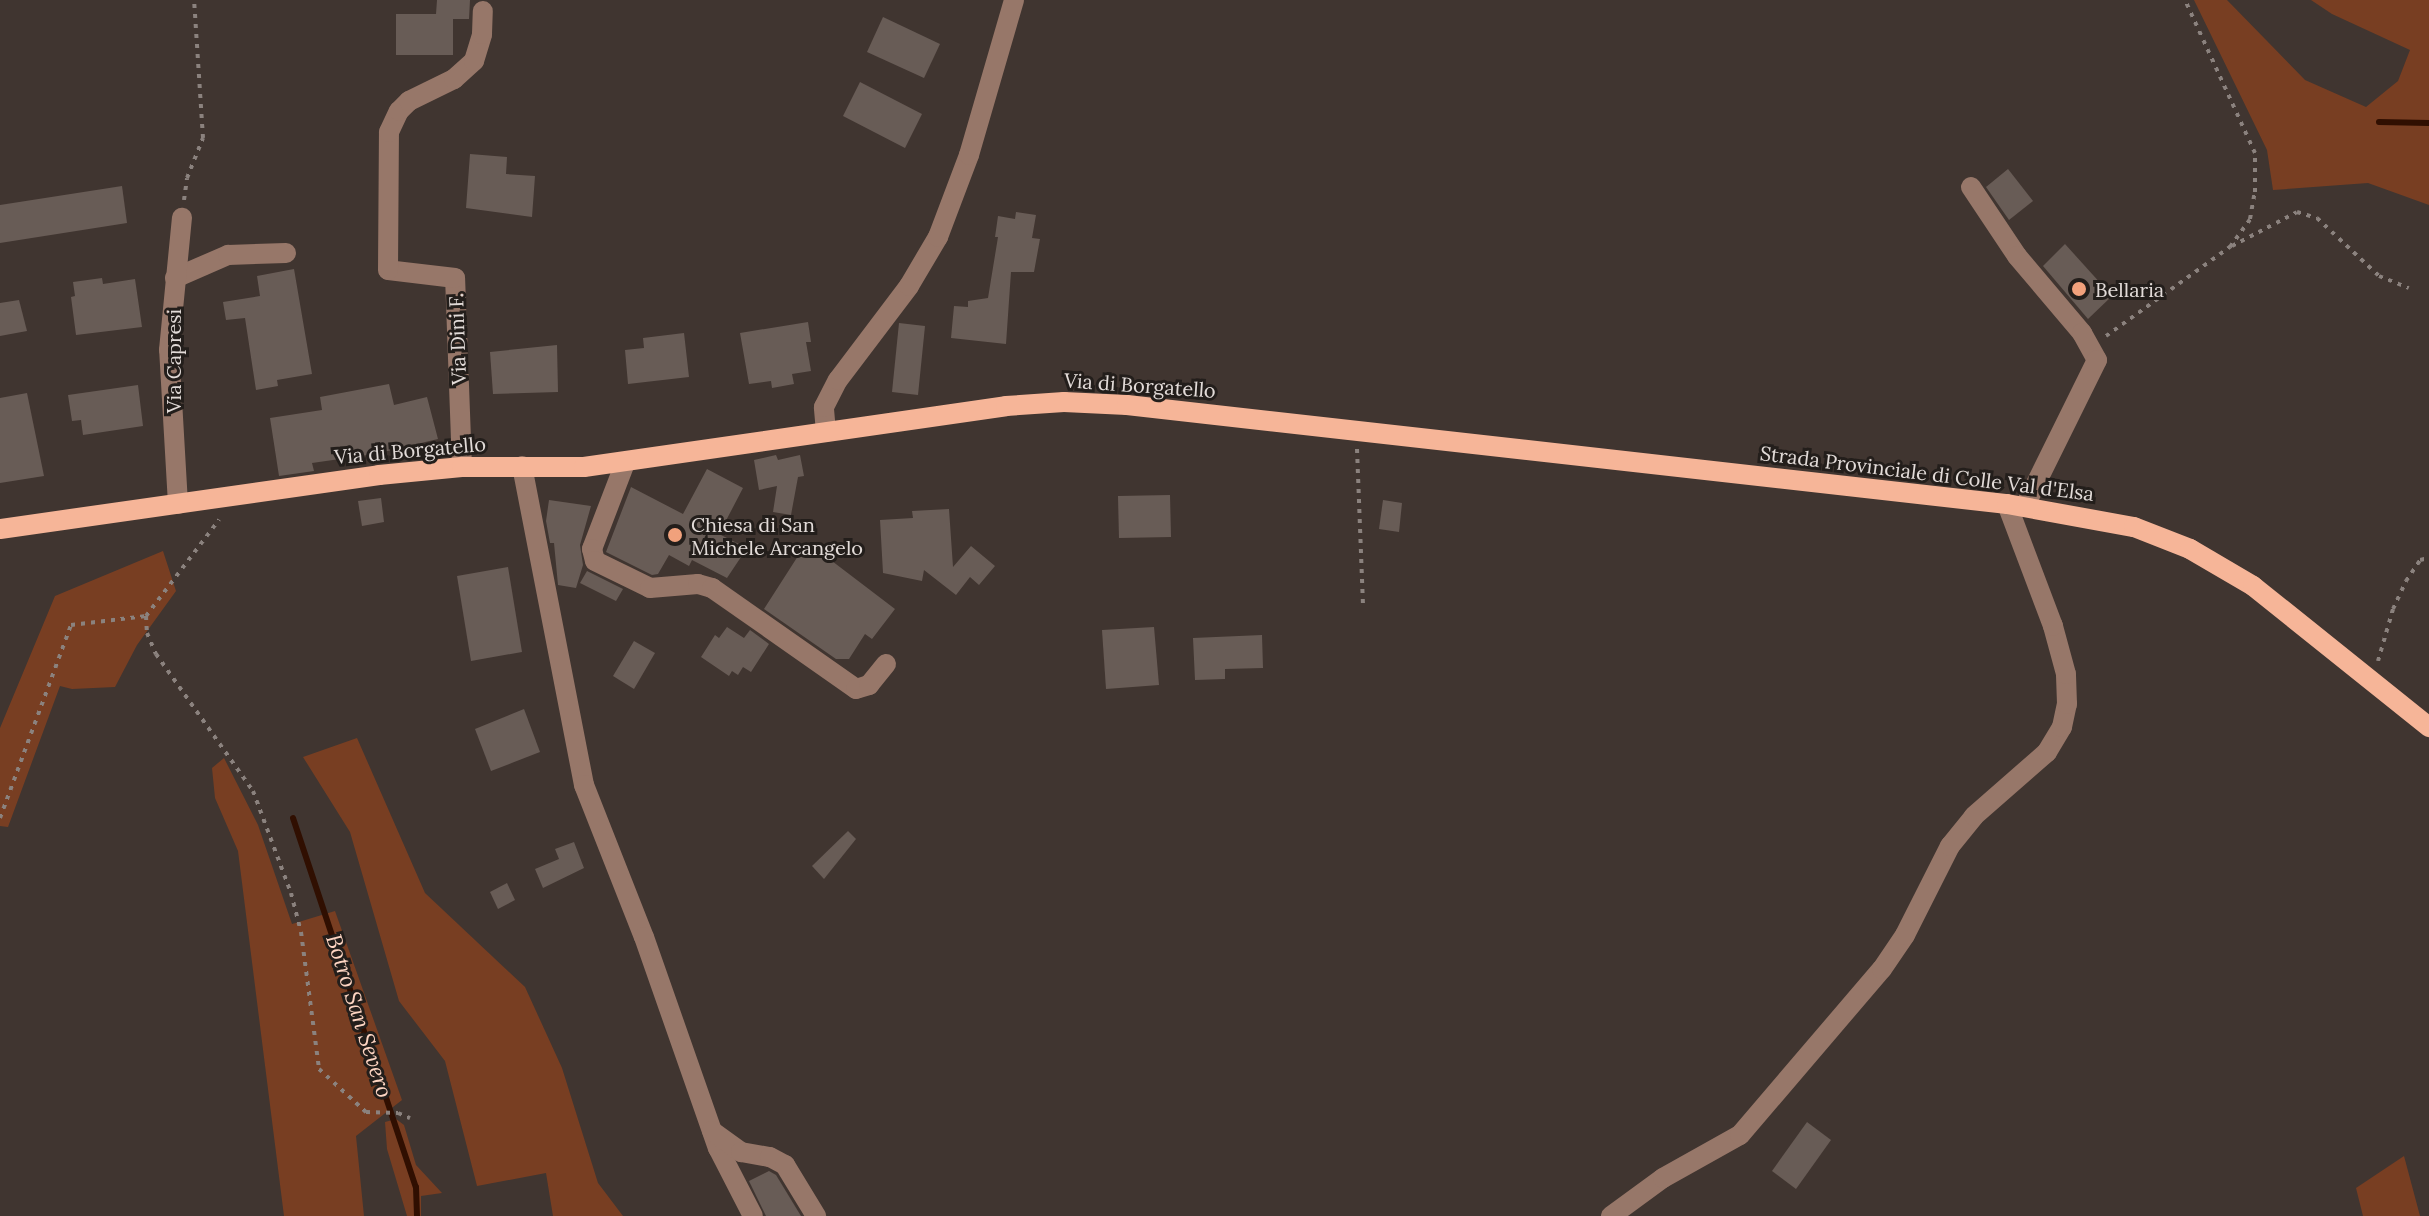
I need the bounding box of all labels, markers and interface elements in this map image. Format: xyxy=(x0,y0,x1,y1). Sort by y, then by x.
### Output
place label: Bellaria xyxy=(2095,277,2164,301)
marker: Bellaria xyxy=(2070,280,2088,298)
street label: Via Dini F. xyxy=(443,293,471,385)
street label: Via Capresi xyxy=(161,309,185,413)
street label: Via di Borgatello xyxy=(1063,368,1217,402)
street label: Via di Borgatello xyxy=(333,431,487,469)
street label: Strada Provinciale di Colle Val d'Elsa xyxy=(1759,441,2095,505)
place label: Chiesa di San Michele Arcangelo xyxy=(691,512,863,559)
marker: Chiesa di San Michele Arcangelo xyxy=(666,526,684,544)
water label: Botro San Severo xyxy=(320,931,398,1101)

